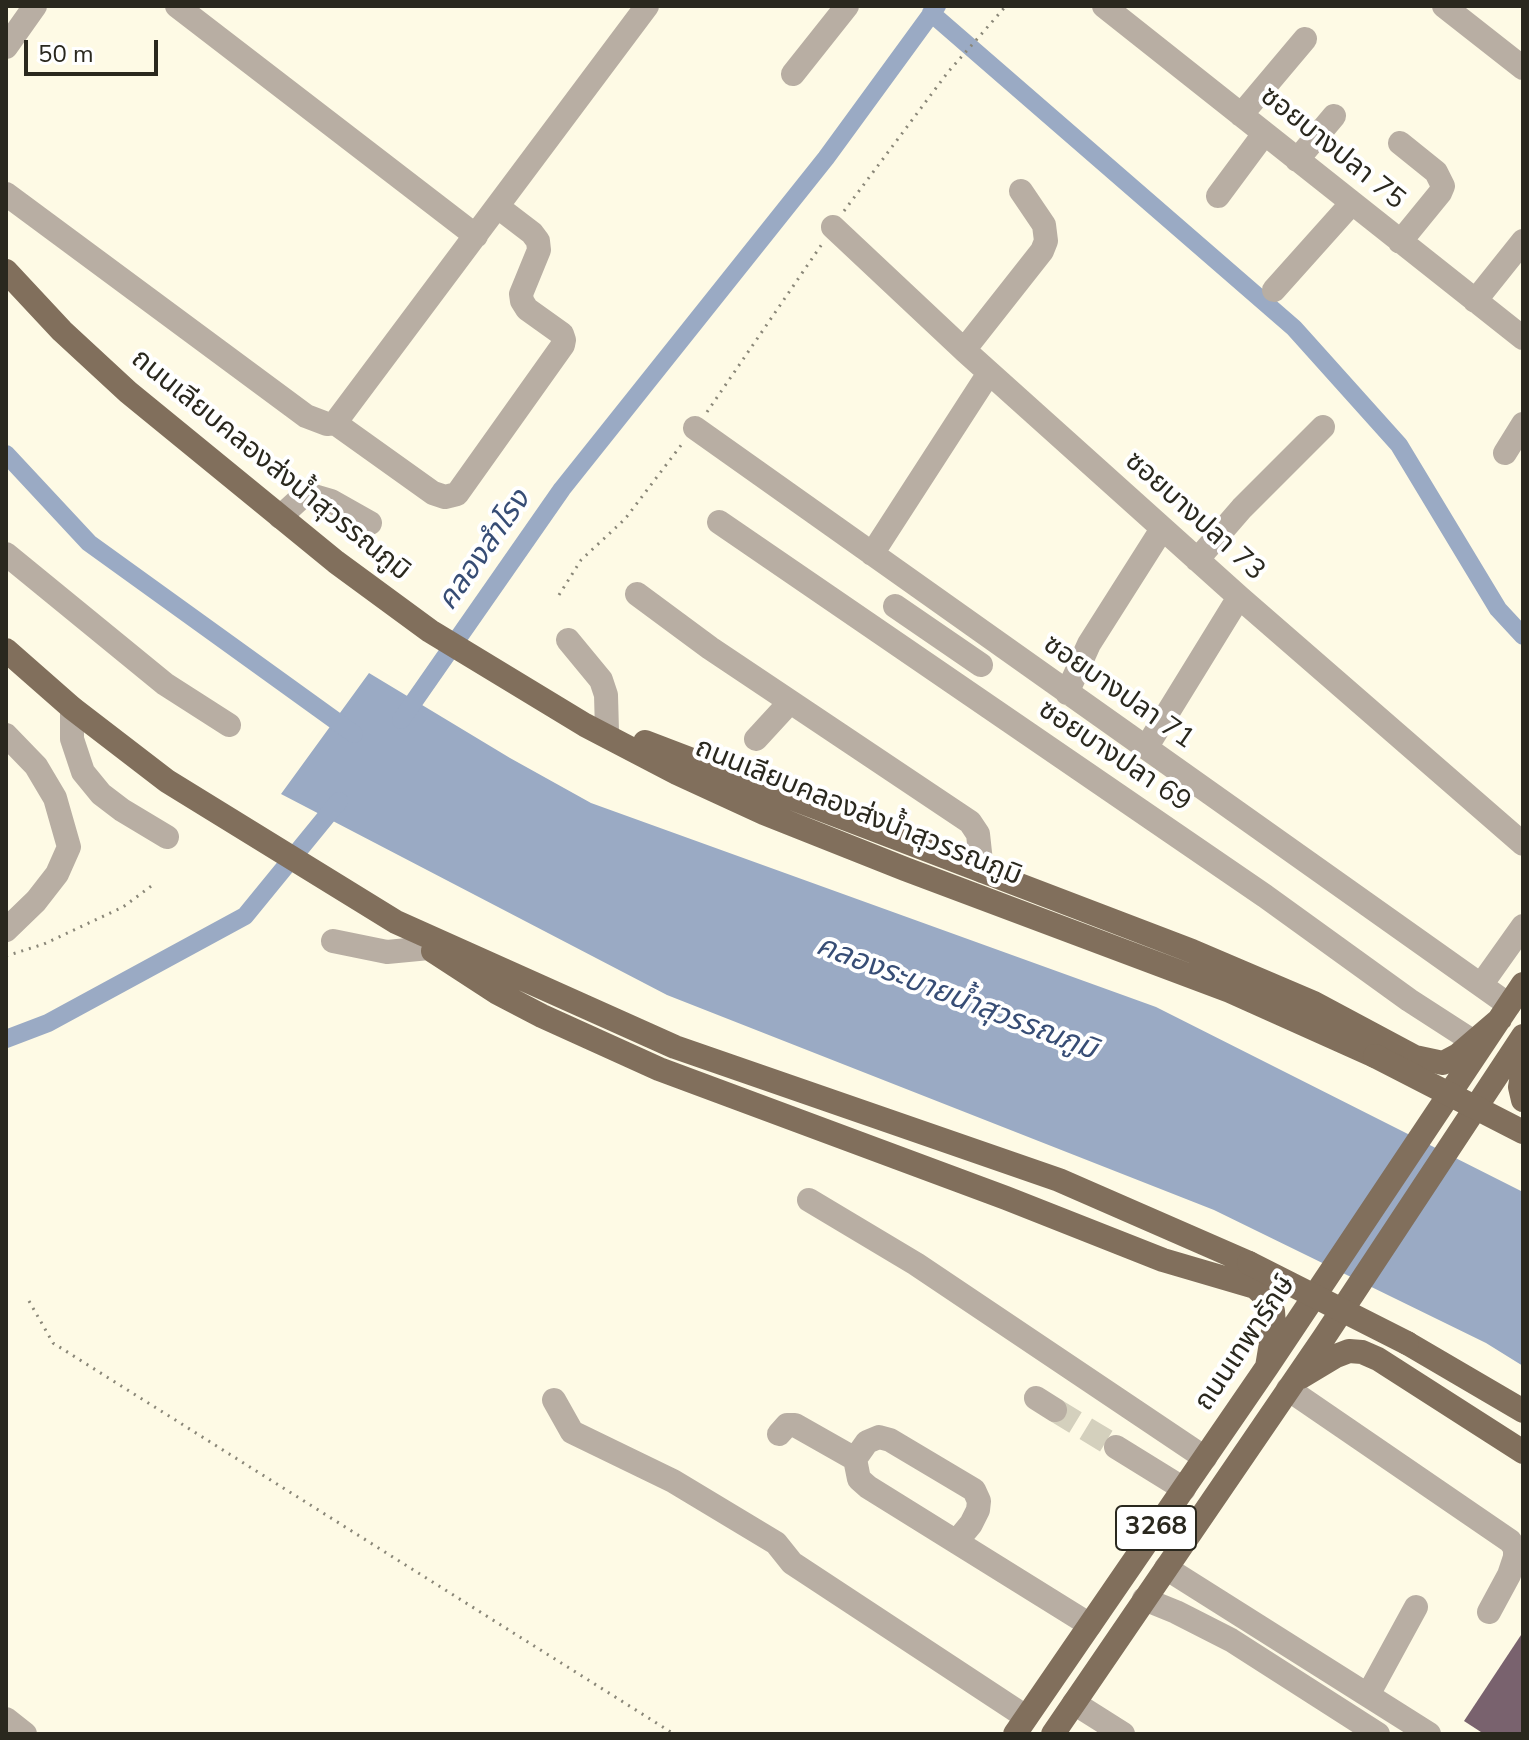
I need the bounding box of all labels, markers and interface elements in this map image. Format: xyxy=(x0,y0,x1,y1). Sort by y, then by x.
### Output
scale bar xyxy=(28,24,162,74)
text: 50 m xyxy=(38,38,94,70)
street label: ซอยบางปลา 75 xyxy=(1253,80,1411,218)
street label: ถนนเลียบคลองส่งน้ำสุวรรณภูมิ xyxy=(124,343,416,589)
street label: ซอยบางปลา 73 xyxy=(1117,445,1271,589)
water label: คลองสำโรง xyxy=(431,484,539,618)
street label: ซอยบางปลา 71 xyxy=(1036,629,1200,757)
street label: ซอยบางปลา 69 xyxy=(1031,694,1197,820)
street label: ถนนเลียบคลองส่งน้ำสุวรรณภูมิ xyxy=(690,732,1026,894)
water label: คลองระบายน้ำสุวรรณภูมิ xyxy=(811,929,1101,1069)
street label: ถนนเทพารักษ์ xyxy=(1189,1270,1303,1418)
road number: 3268 xyxy=(1116,1506,1196,1550)

